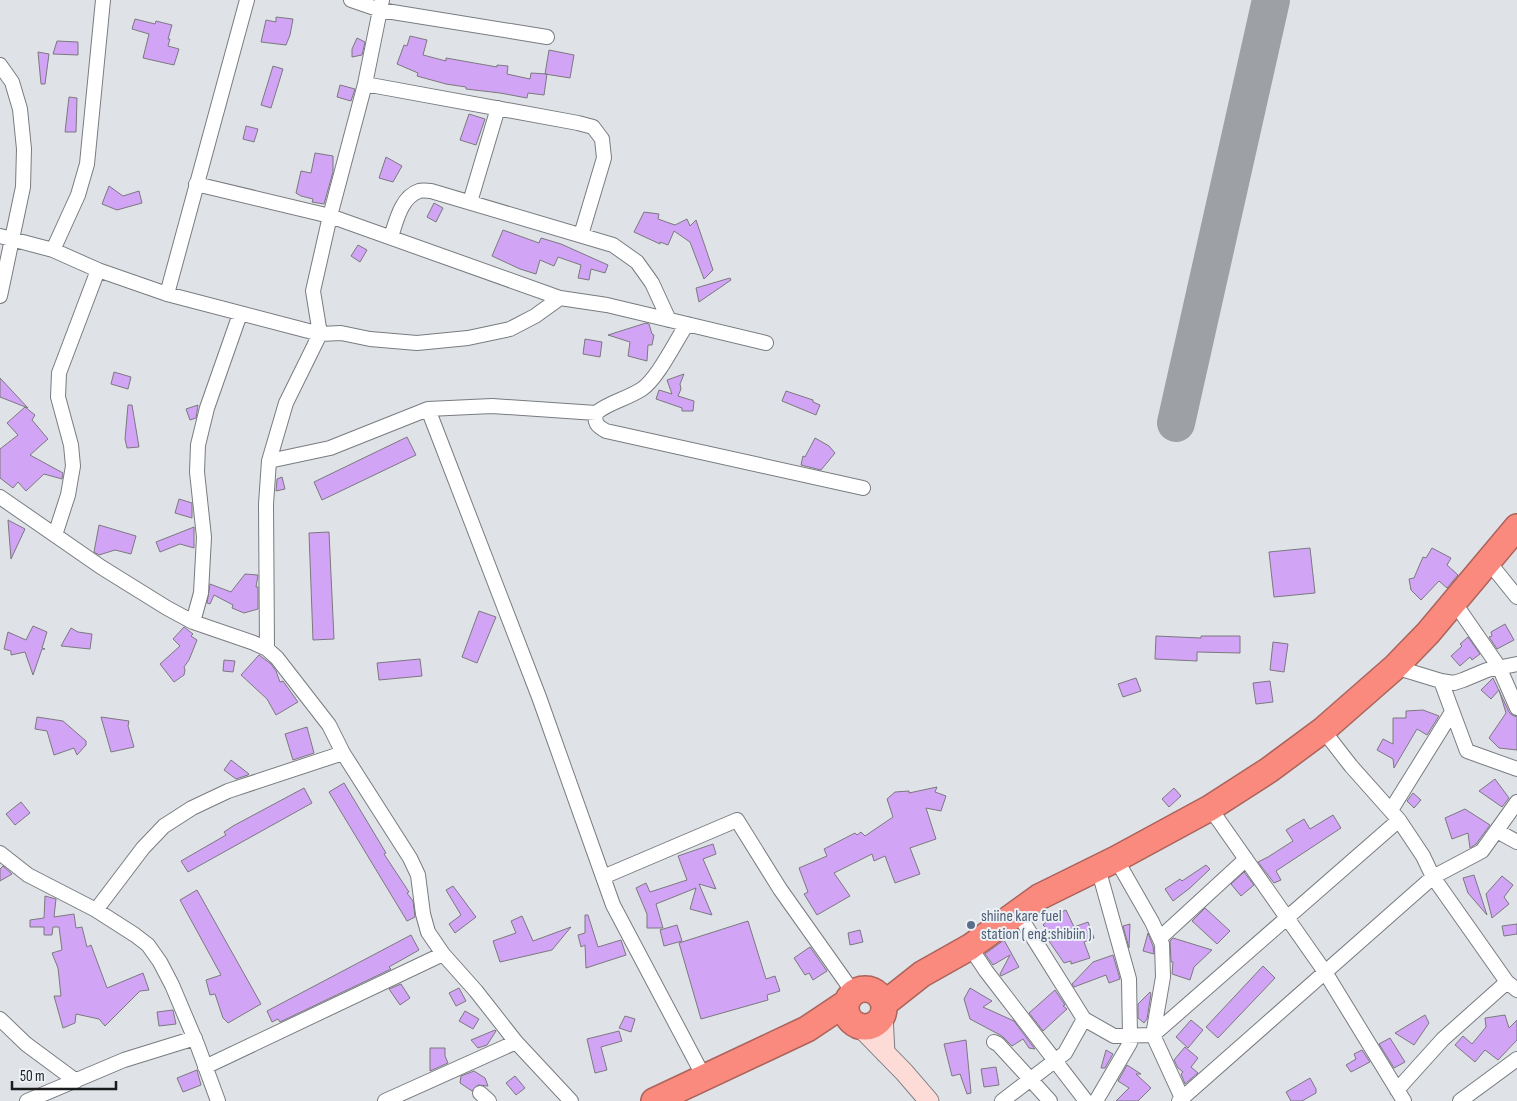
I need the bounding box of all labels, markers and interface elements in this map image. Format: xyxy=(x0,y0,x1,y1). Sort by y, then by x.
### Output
place label: shiine kare fuel station ( eng:shibiin ) xyxy=(981,907,1092,944)
marker: shiine kare fuel station ( eng:shibiin ) xyxy=(965,919,977,931)
scale bar xyxy=(12,1058,116,1090)
text: 50 m xyxy=(20,1067,45,1086)

